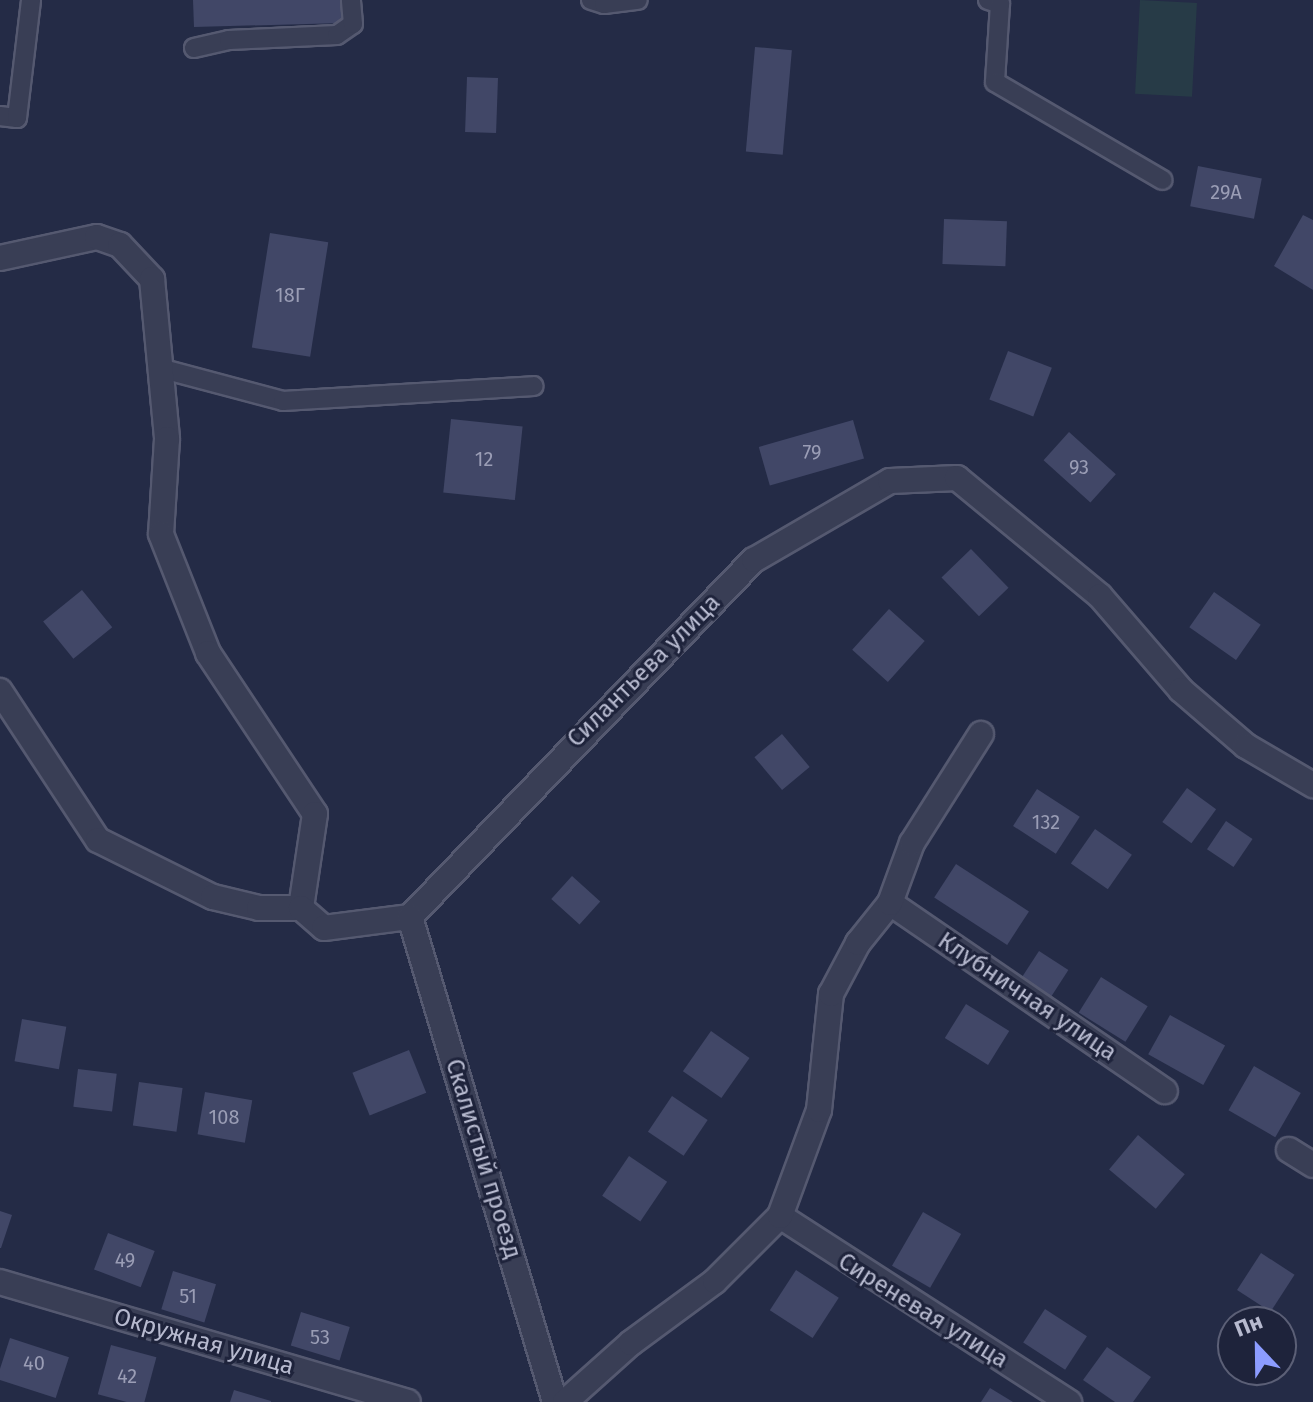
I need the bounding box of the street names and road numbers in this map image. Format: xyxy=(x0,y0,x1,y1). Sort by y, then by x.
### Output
street label: Силантьева улица xyxy=(562,589,726,753)
street label: Клубничная улица xyxy=(932,927,1122,1067)
street label: Скалистый проезд xyxy=(439,1056,527,1262)
street label: Сиреневая улица xyxy=(833,1247,1013,1375)
street label: Окружная улица xyxy=(111,1303,297,1381)

